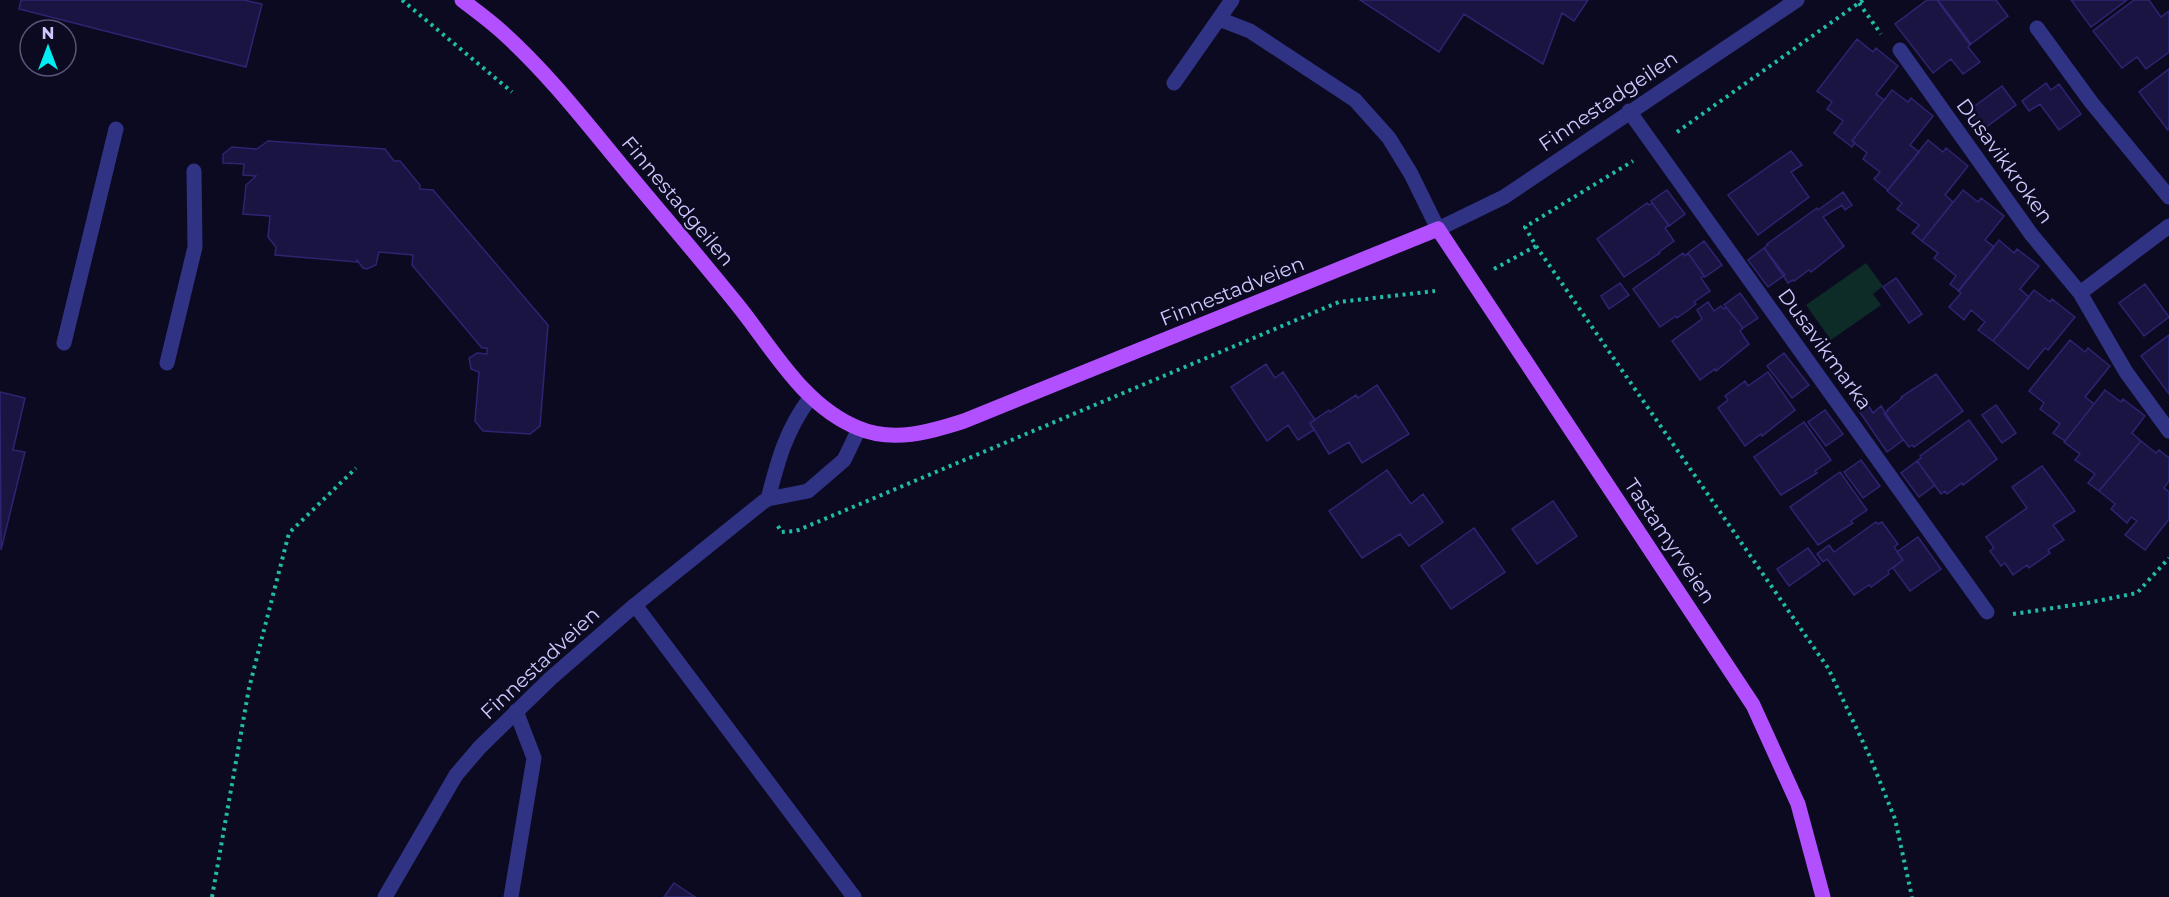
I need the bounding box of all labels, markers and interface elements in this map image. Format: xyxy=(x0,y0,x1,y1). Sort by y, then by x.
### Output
north arrow xyxy=(18,18,78,78)
text: N xyxy=(42,24,54,43)
street label: Finnestadgeilen xyxy=(1534,46,1682,156)
street label: Dusavikkroken xyxy=(1952,94,2058,228)
street label: Finnestadgeilen xyxy=(617,131,739,271)
street label: Finnestadveien xyxy=(1156,251,1308,331)
street label: Dusavikmarka xyxy=(1773,284,1877,414)
street label: Tastamyrveien xyxy=(1619,474,1721,608)
street label: Finnestadveien xyxy=(476,602,604,724)

